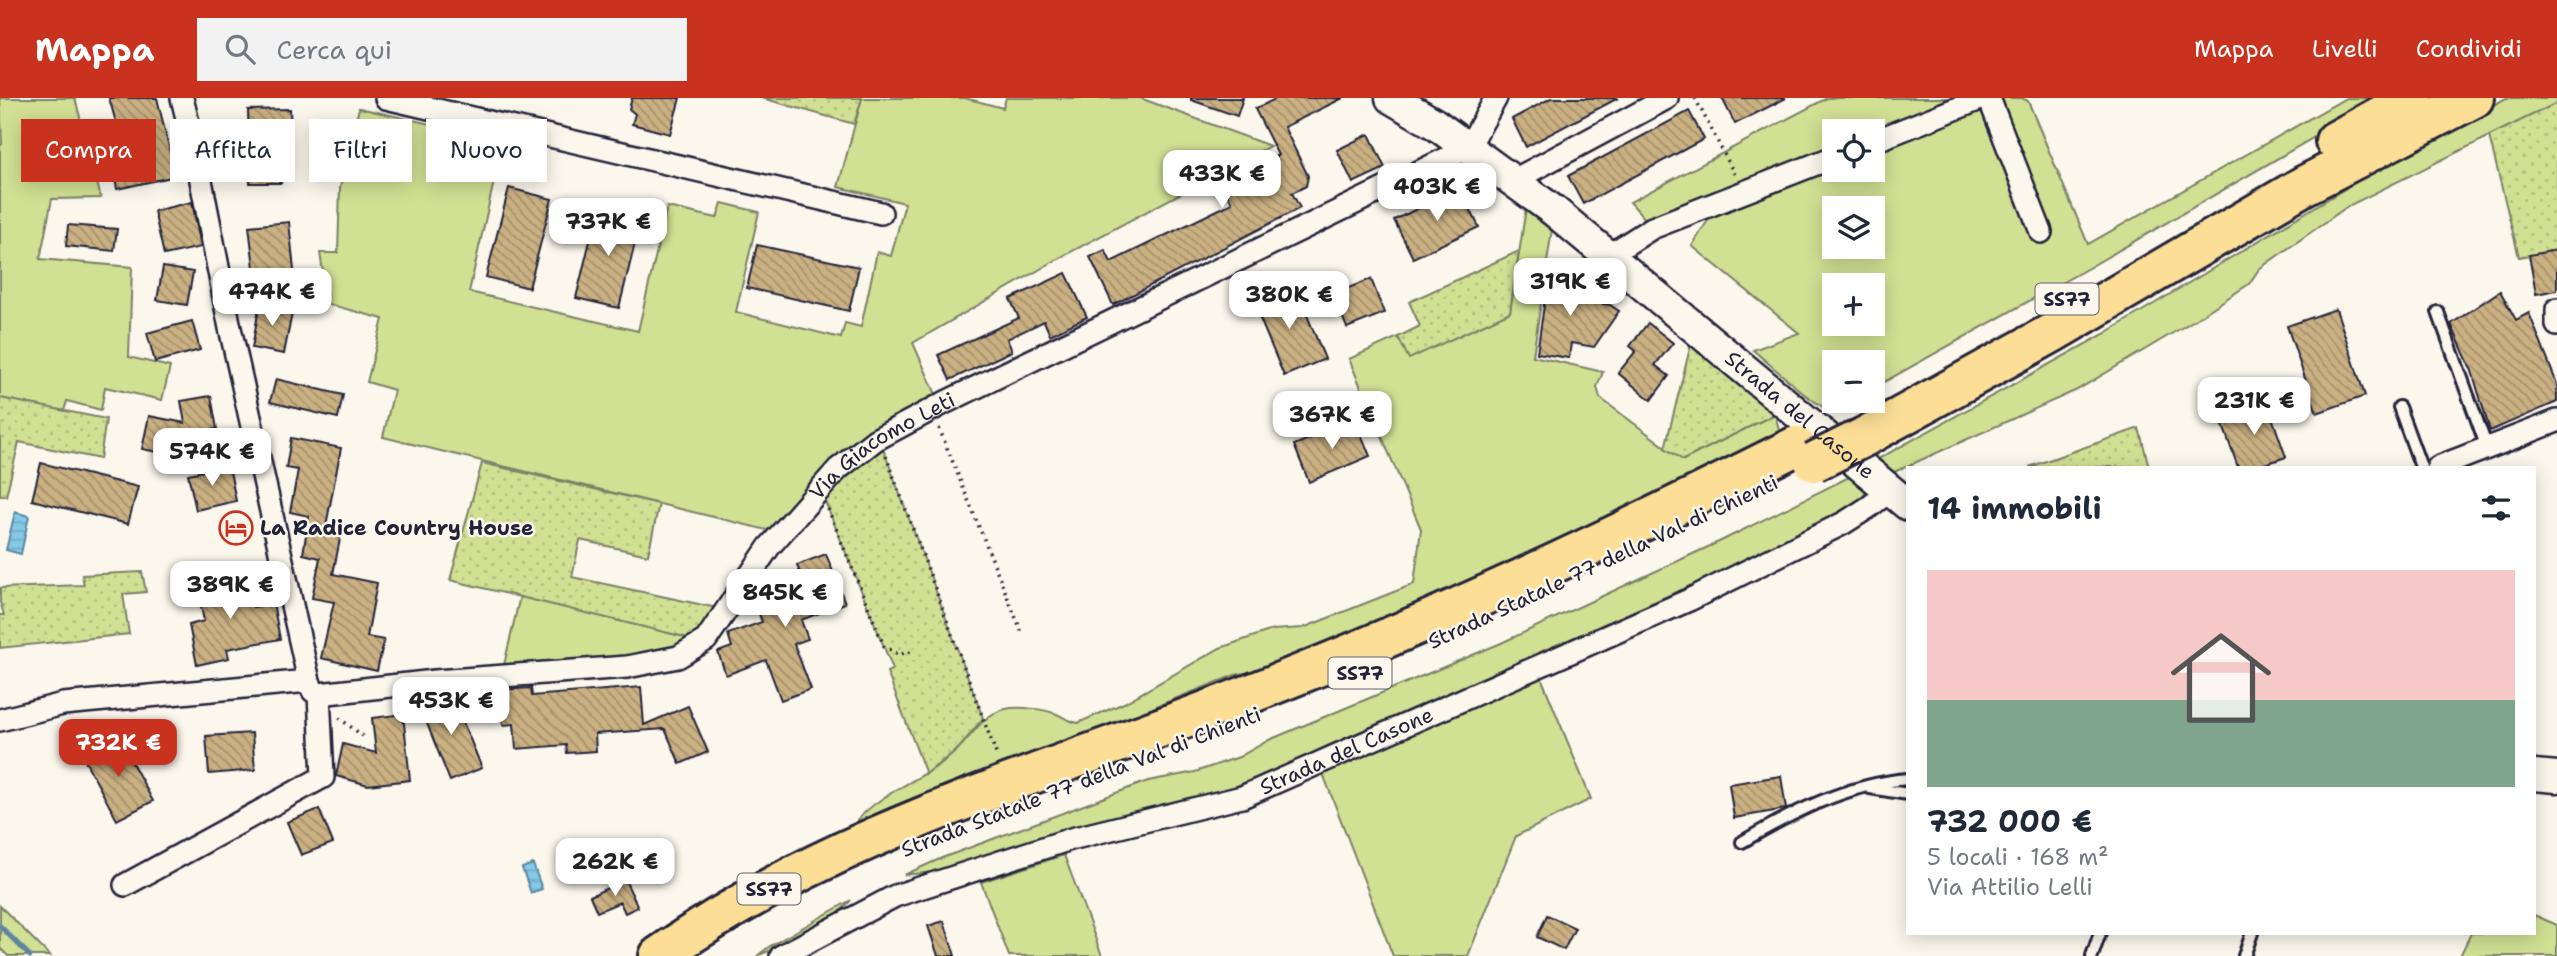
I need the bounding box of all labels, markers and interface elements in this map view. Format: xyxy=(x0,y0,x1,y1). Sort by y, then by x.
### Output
search box xyxy=(197,18,687,81)
text: Mappa xyxy=(35,27,155,72)
icon: search xyxy=(221,30,259,68)
text: Cerca qui xyxy=(277,32,392,67)
text: Mappa xyxy=(2194,33,2274,65)
text: Livelli xyxy=(2312,33,2378,65)
text: Condividi xyxy=(2416,33,2522,65)
chip: Compra xyxy=(21,119,156,182)
chip: Affitta xyxy=(170,119,295,182)
chip: Filtri xyxy=(309,119,412,182)
chip: Nuovo xyxy=(426,119,547,182)
map controls xyxy=(1822,119,1885,413)
button: locate xyxy=(1822,119,1885,182)
pin: 433K € xyxy=(1165,150,1279,210)
text: 433K € xyxy=(1179,158,1265,188)
pin: 403K € xyxy=(1380,164,1494,223)
text: 403K € xyxy=(1393,171,1481,201)
button: layers xyxy=(1822,196,1885,259)
pin: 737K € xyxy=(551,198,665,258)
text: 737K € xyxy=(565,206,651,236)
pin: 319K € xyxy=(1513,258,1627,318)
text: 319K € xyxy=(1530,266,1610,296)
pin: 474K € xyxy=(215,268,329,328)
pin: 380K € xyxy=(1232,272,1346,331)
button: + xyxy=(1822,273,1885,336)
text: 474K € xyxy=(229,276,315,306)
text: 380K € xyxy=(1245,279,1333,309)
road number: SS77 xyxy=(2036,284,2098,314)
street label: Strada del Casone xyxy=(1719,345,1881,486)
button: − xyxy=(1822,350,1885,413)
pin: 231K € xyxy=(2197,378,2311,437)
text: 231K € xyxy=(2213,385,2295,415)
street label: Via Giacomo Leti xyxy=(803,386,960,506)
pin: 367K € xyxy=(1275,392,1389,451)
text: 367K € xyxy=(1289,399,1375,429)
pin: 574K € xyxy=(155,428,269,488)
text: 574K € xyxy=(169,436,255,466)
street label: Strada Statale 77 della Val di Chienti xyxy=(1423,468,1783,656)
text: 14 immobili xyxy=(1927,488,2102,529)
icon: filters xyxy=(2477,489,2515,527)
hotel icon: La Radice Country House xyxy=(217,509,255,547)
place label: La Radice Country House xyxy=(260,514,534,542)
pin: 389K € xyxy=(173,561,287,621)
text: 389K € xyxy=(186,569,274,599)
pin: 845K € xyxy=(728,570,842,629)
text: 845K € xyxy=(742,577,828,607)
icon: home xyxy=(2158,615,2284,741)
road number: SS77 xyxy=(1328,658,1392,688)
pin: 453K € xyxy=(394,678,508,737)
text: 453K € xyxy=(408,685,494,715)
street label: Strada Statale 77 della Val di Chienti xyxy=(897,700,1265,864)
street label: Strada del Casone xyxy=(1255,700,1438,801)
pin: 732K € xyxy=(61,720,175,779)
text: 732K € xyxy=(75,727,161,757)
text: 732 000 € xyxy=(1927,801,2092,842)
pin: 262K € xyxy=(558,838,672,898)
text: 5 locali · 168 m² xyxy=(1927,842,2109,872)
text: 262K € xyxy=(572,846,658,876)
text: Via Attilio Lelli xyxy=(1927,872,2093,902)
road number: SS77 xyxy=(738,874,800,904)

